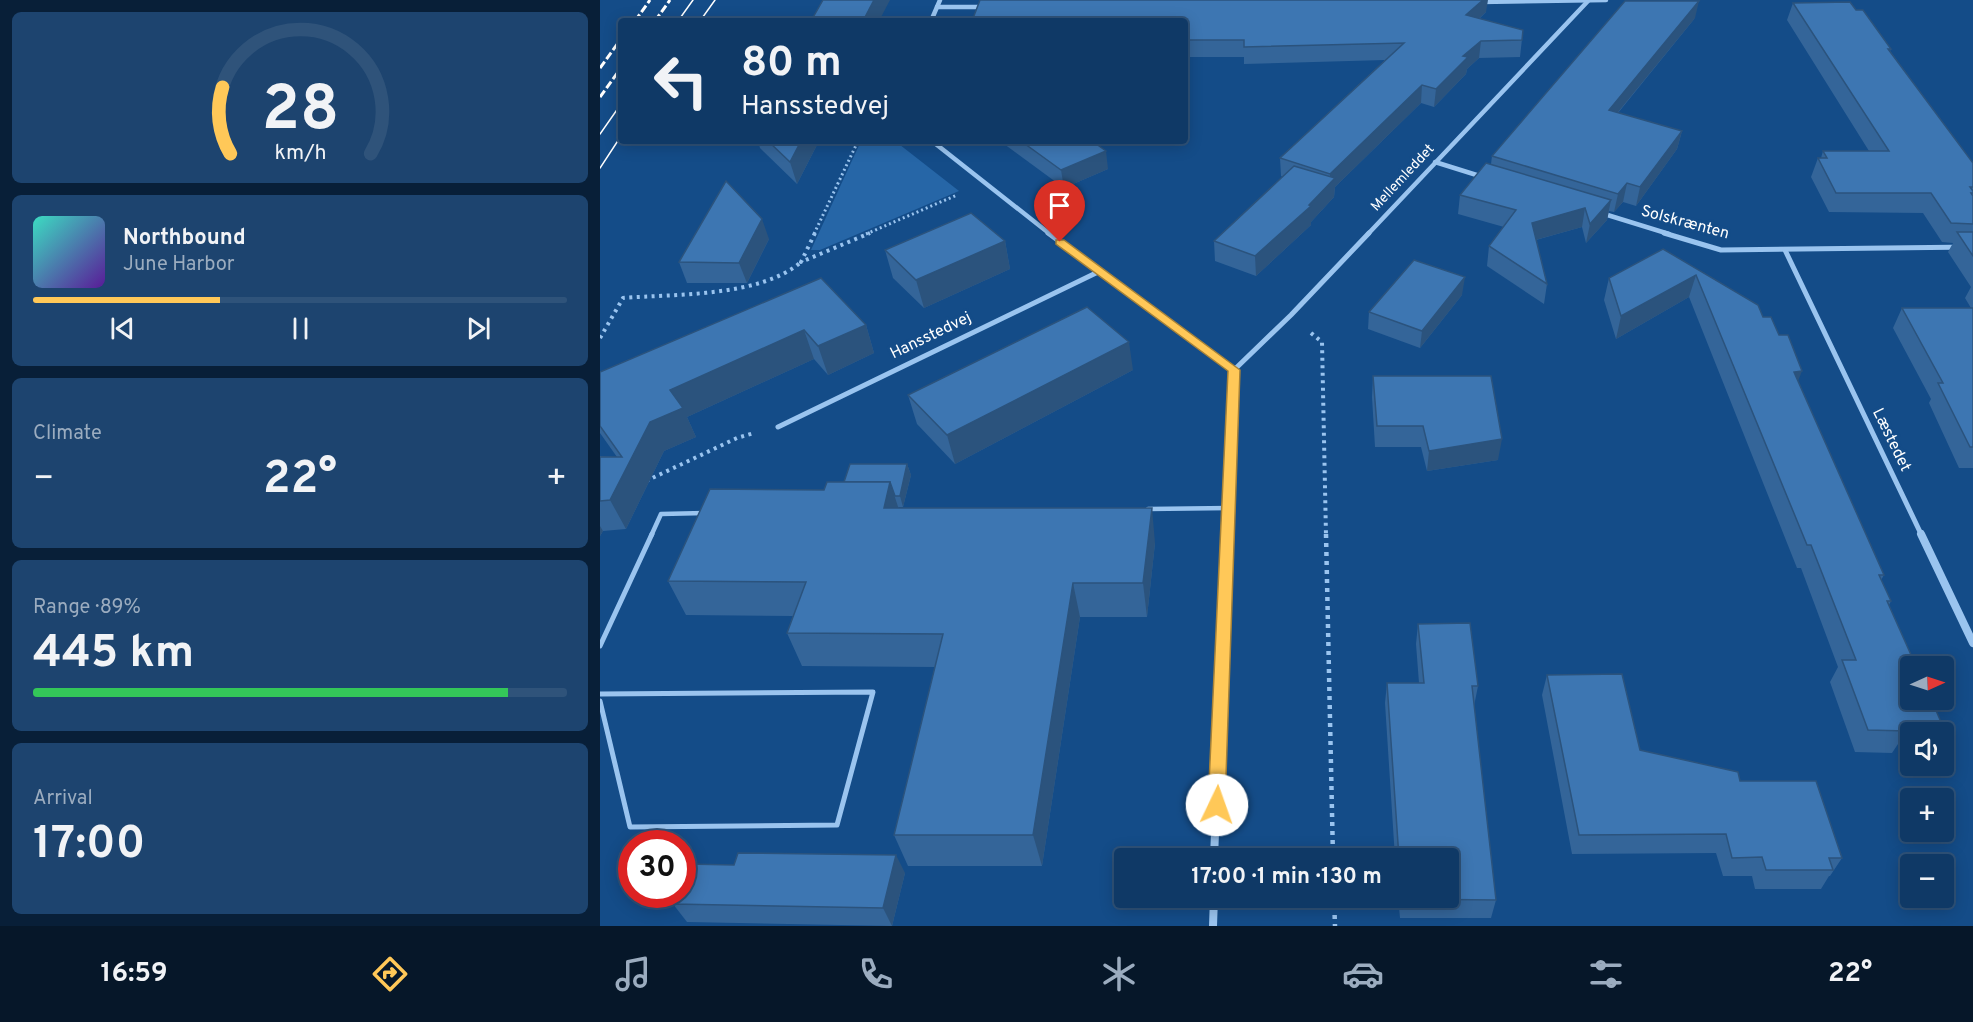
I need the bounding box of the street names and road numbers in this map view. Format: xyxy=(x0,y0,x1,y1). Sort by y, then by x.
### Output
street label: Mellemleddet xyxy=(1368,141,1438,215)
street label: Solskrænten xyxy=(1639,202,1731,244)
street label: Hansstedvej xyxy=(887,308,975,364)
street label: Læstedet xyxy=(1867,405,1915,475)

